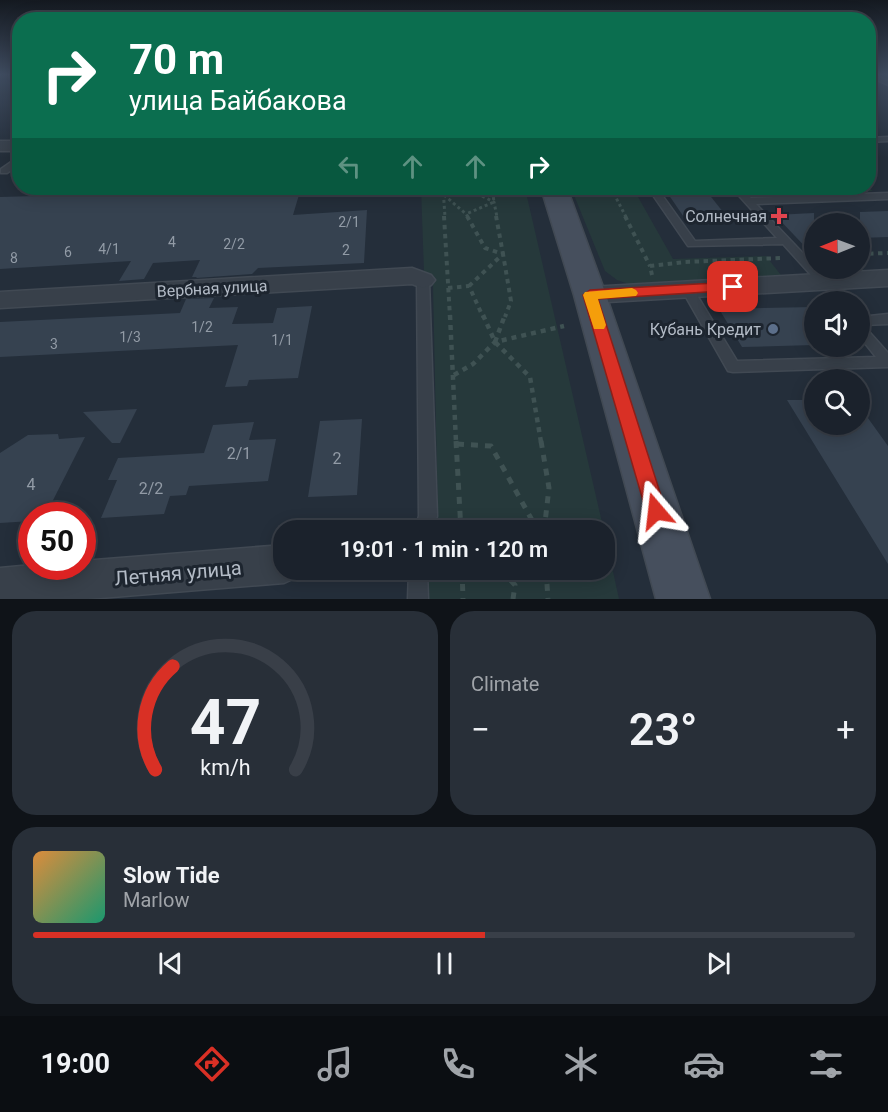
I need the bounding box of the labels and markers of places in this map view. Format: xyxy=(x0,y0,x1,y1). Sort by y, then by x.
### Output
place label: Солнечная xyxy=(685,207,767,226)
marker: Солнечная xyxy=(772,209,786,223)
pin xyxy=(707,261,758,312)
place label: Кубань Кредит xyxy=(650,320,761,339)
marker: Кубань Кредит xyxy=(766,322,780,336)

